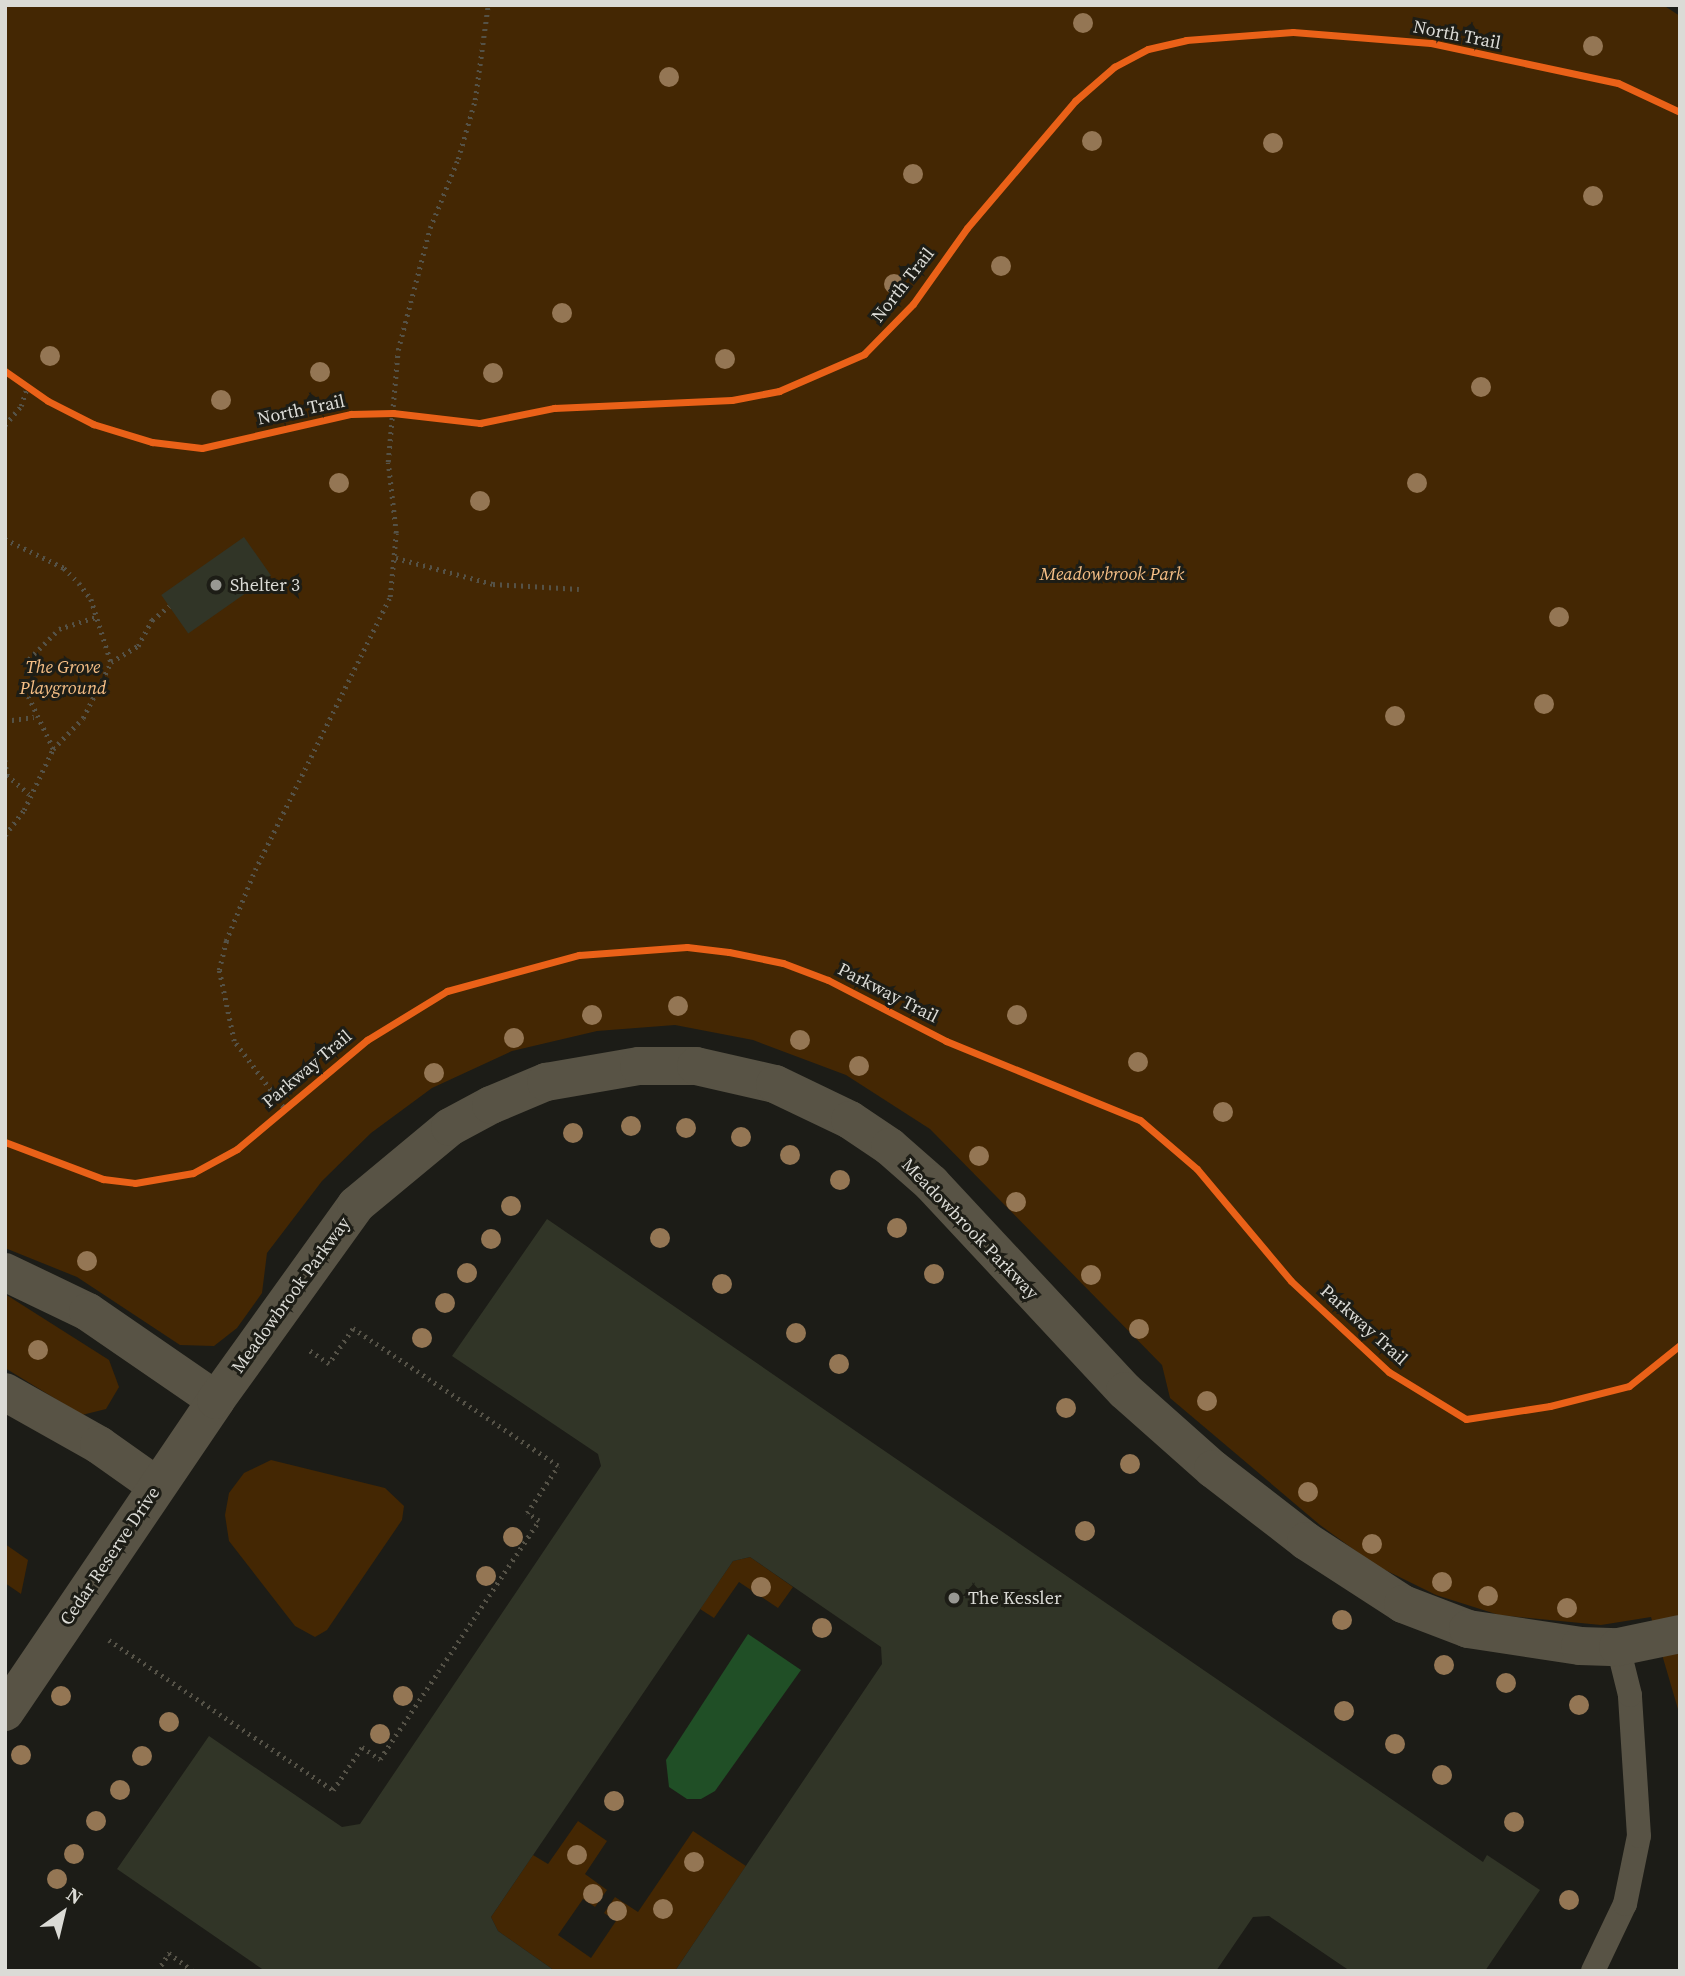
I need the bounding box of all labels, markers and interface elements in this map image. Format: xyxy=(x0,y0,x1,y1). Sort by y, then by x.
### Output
street label: North Trail xyxy=(1411,16,1503,54)
street label: North Trail xyxy=(867,243,939,327)
street label: North Trail xyxy=(255,390,347,430)
park label: Meadowbrook Park xyxy=(1040,563,1184,585)
place label: Shelter 3 xyxy=(230,574,300,596)
marker: Shelter 3 xyxy=(208,577,224,593)
park label: The Grove Playground xyxy=(20,657,106,700)
street label: Parkway Trail xyxy=(834,958,942,1028)
street label: Parkway Trail xyxy=(258,1025,356,1113)
street label: Meadowbrook Parkway xyxy=(897,1154,1043,1304)
street label: Meadowbrook Parkway xyxy=(227,1213,355,1377)
street label: Parkway Trail xyxy=(1316,1280,1412,1370)
street label: Cedar Reserve Drive xyxy=(56,1483,164,1629)
place label: The Kessler xyxy=(968,1587,1061,1609)
marker: The Kessler xyxy=(946,1590,962,1606)
north arrow xyxy=(28,1878,98,1948)
text: N xyxy=(62,1881,88,1910)

